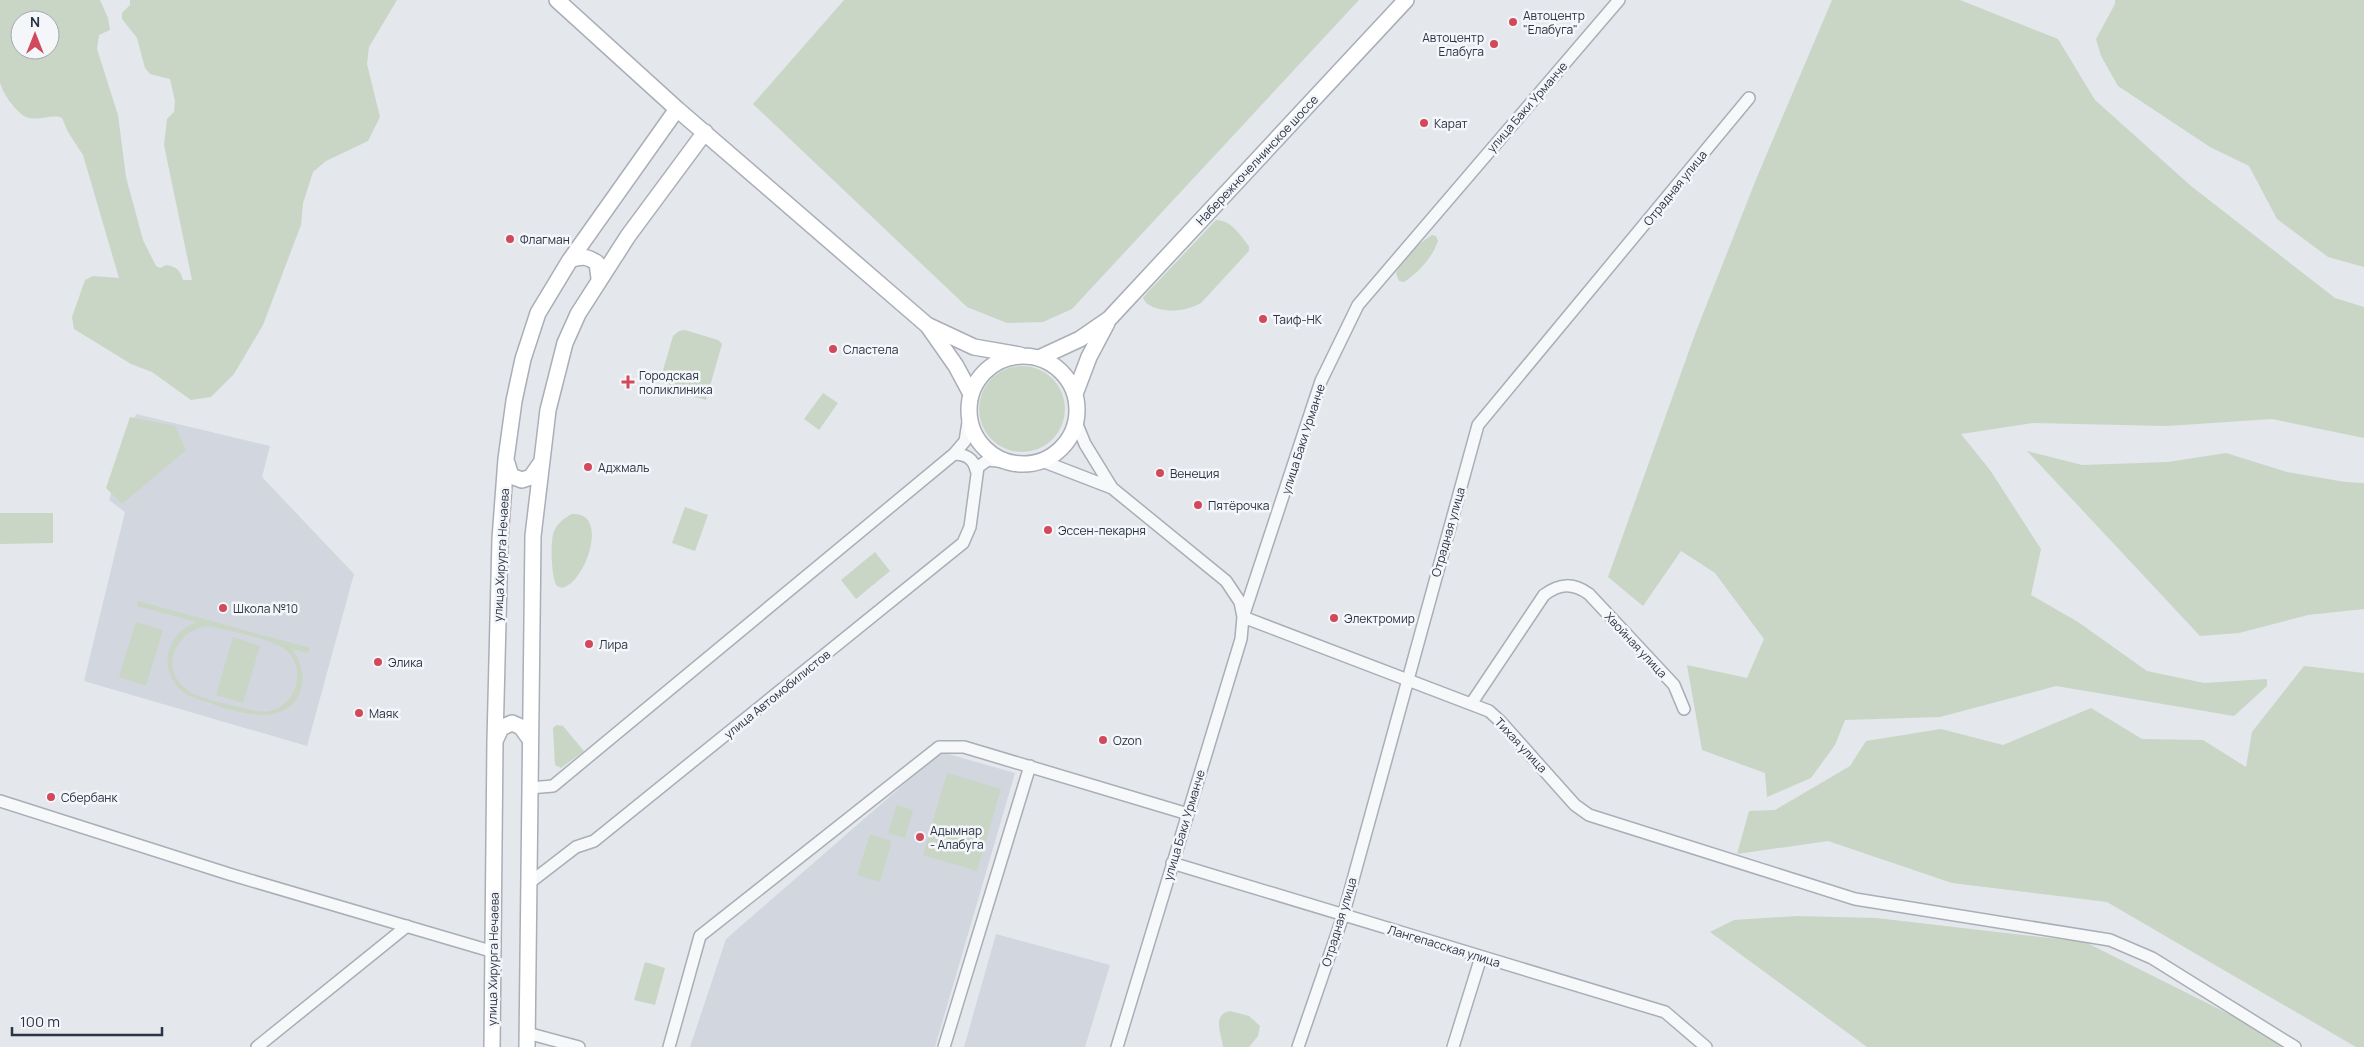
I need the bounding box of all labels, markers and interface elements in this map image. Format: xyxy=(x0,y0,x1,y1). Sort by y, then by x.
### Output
place label: Автоцентр "Елабуга" xyxy=(1523,7,1585,38)
north arrow xyxy=(10,10,60,60)
text: N xyxy=(30,12,40,31)
marker: Автоцентр "Елабуга" xyxy=(1507,16,1519,28)
place label: Автоцентр Елабуга xyxy=(1422,29,1484,60)
marker: Автоцентр Елабуга xyxy=(1488,38,1500,50)
street label: улица Баки Урманче xyxy=(1483,58,1571,156)
street label: Набережночелнинское шоссе xyxy=(1192,91,1322,229)
place label: Карат xyxy=(1434,115,1468,132)
marker: Карат xyxy=(1418,117,1430,129)
street label: Отрадная улица xyxy=(1639,147,1711,229)
place label: Флагман xyxy=(520,231,570,248)
marker: Флагман xyxy=(504,233,516,245)
place label: Таиф-НК xyxy=(1273,311,1323,328)
marker: Таиф-НК xyxy=(1257,313,1269,325)
place label: Сластела xyxy=(843,341,898,358)
marker: Сластела xyxy=(827,343,839,355)
place label: Городская поликлиника xyxy=(639,367,713,398)
marker: Городская поликлиника xyxy=(621,375,635,389)
street label: улица Баки Урманче xyxy=(1277,382,1329,496)
place label: Аджмаль xyxy=(598,459,649,476)
marker: Аджмаль xyxy=(582,461,594,473)
place label: Венеция xyxy=(1170,465,1219,482)
marker: Венеция xyxy=(1154,467,1166,479)
street label: Отрадная улица xyxy=(1427,485,1469,579)
street label: улица Хирурга Нечаева xyxy=(489,488,513,622)
place label: Пятёрочка xyxy=(1208,497,1269,514)
marker: Пятёрочка xyxy=(1192,499,1204,511)
place label: Эссен-пекарня xyxy=(1058,522,1146,539)
marker: Эссен-пекарня xyxy=(1042,524,1054,536)
place label: Школа №10 xyxy=(233,600,298,617)
marker: Школа №10 xyxy=(217,602,229,614)
street label: Хвойная улица xyxy=(1601,608,1671,682)
place label: Электромир xyxy=(1344,610,1415,627)
marker: Электромир xyxy=(1328,612,1340,624)
place label: Лира xyxy=(599,636,628,653)
marker: Лира xyxy=(583,638,595,650)
street label: улица Автомобилистов xyxy=(720,645,834,742)
place label: Элика xyxy=(388,654,423,671)
marker: Элика xyxy=(372,656,384,668)
place label: Маяк xyxy=(369,705,399,722)
marker: Маяк xyxy=(353,707,365,719)
street label: Тихая улица xyxy=(1491,714,1551,776)
place label: Ozon xyxy=(1113,732,1142,749)
marker: Ozon xyxy=(1097,734,1109,746)
street label: улица Баки Урманче xyxy=(1159,767,1209,883)
place label: Сбербанк xyxy=(61,789,118,806)
marker: Сбербанк xyxy=(45,791,57,803)
place label: Адымнар - Алабуга xyxy=(930,822,984,853)
marker: Адымнар - Алабуга xyxy=(914,831,926,843)
street label: Отрадная улица xyxy=(1317,875,1361,969)
street label: улица Хирурга Нечаева xyxy=(483,892,503,1026)
street label: Лангепасская улица xyxy=(1386,921,1502,971)
scale bar xyxy=(12,1004,162,1036)
text: 100 m xyxy=(20,1011,60,1032)

